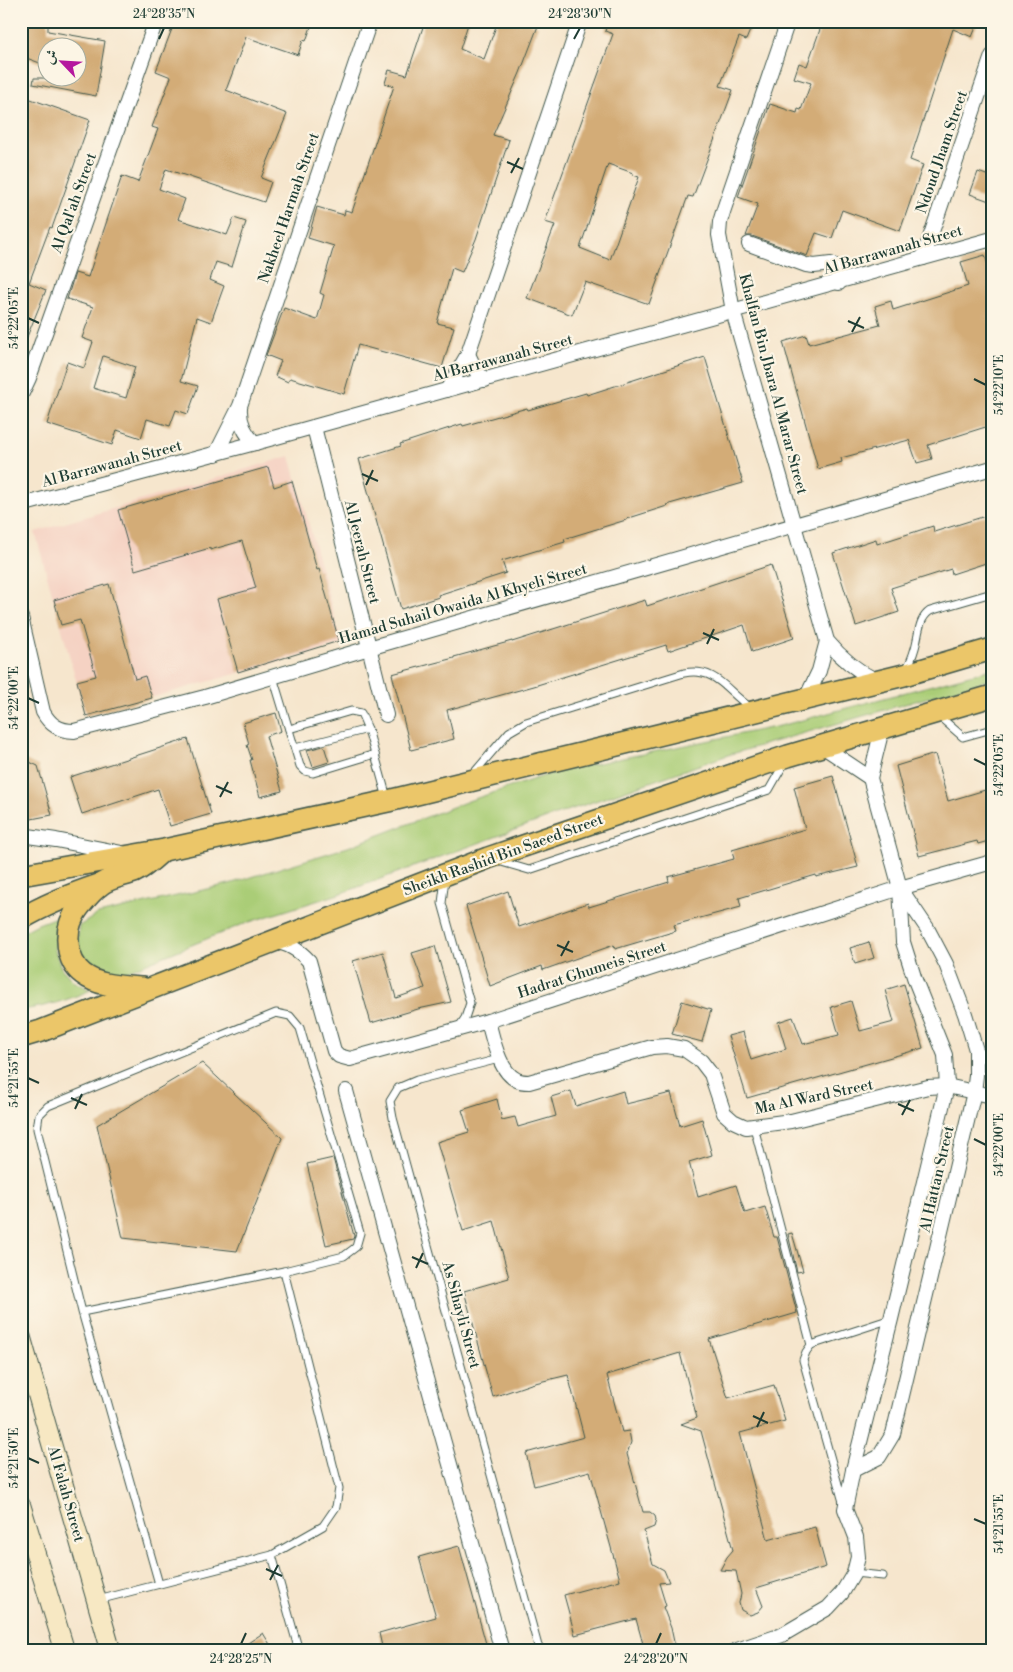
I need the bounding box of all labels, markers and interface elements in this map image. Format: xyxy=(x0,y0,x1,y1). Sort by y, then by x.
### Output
text: 24°28'35"N xyxy=(133,7,195,22)
text: 24°28'30"N xyxy=(548,7,612,22)
north arrow xyxy=(38,38,88,88)
text: ش xyxy=(40,47,62,67)
street label: Ndoud Jham Street xyxy=(912,87,972,216)
street label: Nakheel Harmah Street xyxy=(254,130,324,286)
street label: Al Qal'ah Street xyxy=(47,150,101,257)
street label: Al Barrawanah Street xyxy=(820,221,965,279)
street label: Khalfan Bin Jbara Al Marar Street xyxy=(734,272,812,497)
text: 54°22'05"E xyxy=(7,287,22,349)
street label: Al Barrawanah Street xyxy=(430,330,576,386)
text: 54°22'10"E xyxy=(992,355,1007,415)
street label: Al Barrawanah Street xyxy=(39,436,185,492)
street label: Al Jeerah Street xyxy=(340,497,384,606)
street label: Hamad Suhail Owaida Al Khyeli Street xyxy=(337,559,590,649)
text: 54°22'00"E xyxy=(7,666,22,730)
text: 54°22'05"E xyxy=(992,734,1007,796)
street label: Sheikh Rashid Bin Saeed Street xyxy=(400,810,606,900)
street label: Hadrat Ghumeis Street xyxy=(515,937,669,1003)
text: 54°21'55"E xyxy=(7,1048,22,1108)
street label: Ma Al Ward Street xyxy=(753,1075,876,1119)
text: 54°22'00"E xyxy=(992,1113,1007,1177)
street label: Al Hattan Street xyxy=(915,1123,959,1235)
street label: As Sihayli Street xyxy=(437,1258,485,1371)
text: 54°21'50"E xyxy=(7,1428,22,1488)
street label: Al Falah Street xyxy=(43,1443,89,1545)
text: 54°21'55"E xyxy=(992,1494,1007,1554)
text: 24°28'25"N xyxy=(210,1652,272,1667)
text: 24°28'20"N xyxy=(624,1652,688,1667)

